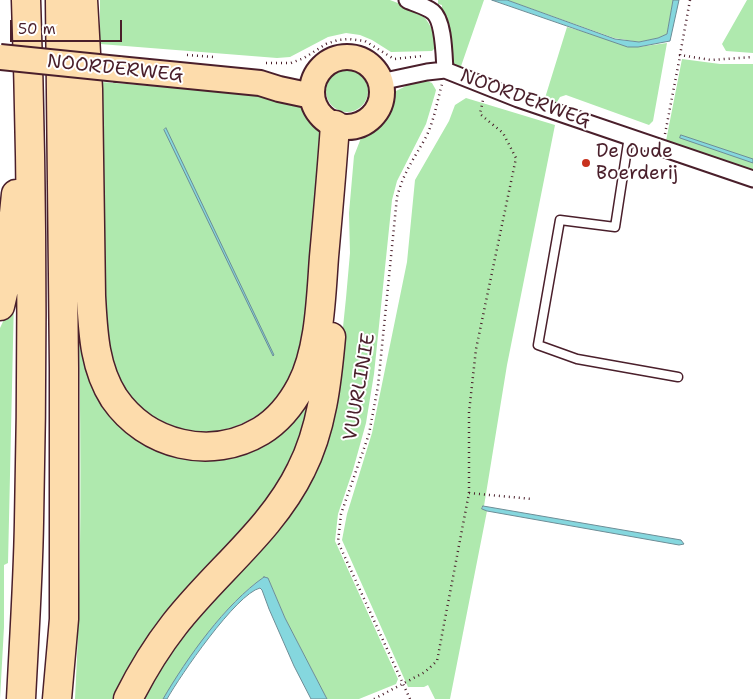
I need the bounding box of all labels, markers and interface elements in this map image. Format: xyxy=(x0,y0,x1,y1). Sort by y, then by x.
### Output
scale bar xyxy=(12,10,125,42)
text: 50 m xyxy=(18,19,56,39)
street label: NOORDERWEG xyxy=(46,51,184,87)
street label: NOORDERWEG xyxy=(457,65,593,133)
place label: De Oude Boerderij xyxy=(596,141,678,185)
marker: De Oude Boerderij xyxy=(580,157,592,169)
street label: VUURLINIE xyxy=(339,331,381,443)

